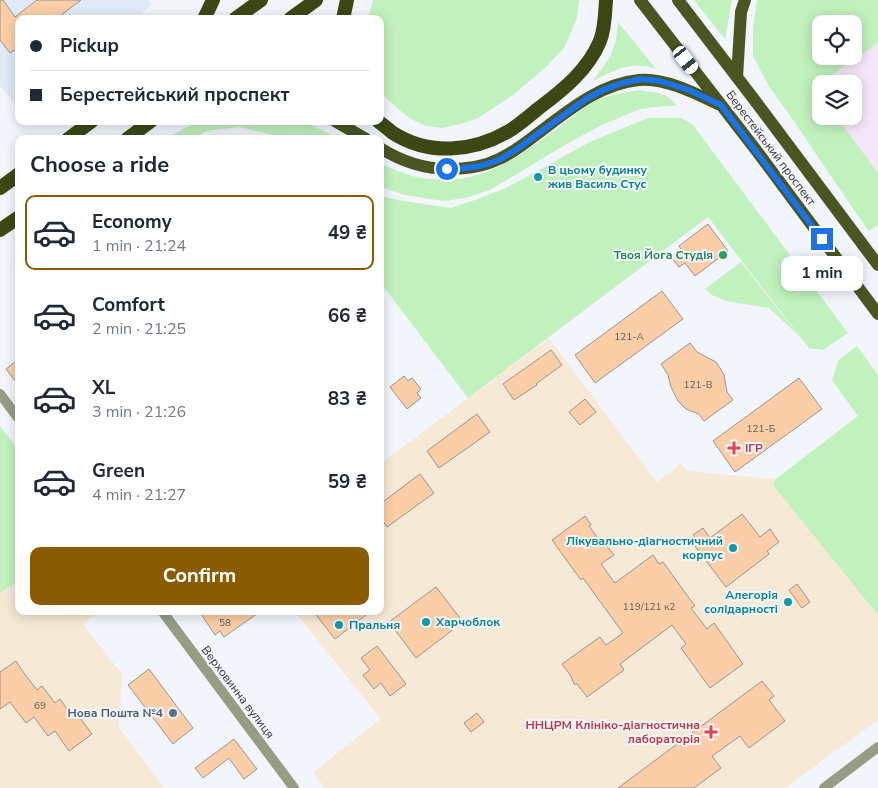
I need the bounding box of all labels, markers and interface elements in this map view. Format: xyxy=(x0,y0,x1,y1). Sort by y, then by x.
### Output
map controls xyxy=(812,15,862,125)
button: locate xyxy=(812,15,862,65)
text: Pickup xyxy=(60,33,119,59)
car xyxy=(670,44,701,76)
button: layers xyxy=(812,75,862,125)
text: Берестейський проспект xyxy=(60,82,289,108)
street label: Берестейський проспект xyxy=(723,87,820,209)
text: Choose a ride xyxy=(30,150,169,180)
route start xyxy=(436,158,458,180)
place label: В цьому будинку жив Василь Стус xyxy=(547,162,648,192)
marker: В цьому будинку жив Василь Стус xyxy=(532,171,544,183)
text: Economy xyxy=(92,209,172,235)
icon: car xyxy=(32,210,77,255)
text: 49 ₴ xyxy=(328,220,367,246)
route end xyxy=(811,228,833,250)
text: 1 min · 21:24 xyxy=(92,235,186,257)
place label: Твоя Йога Студiя xyxy=(614,247,713,263)
marker: Твоя Йога Студiя xyxy=(717,249,729,261)
callout: 1 min xyxy=(781,256,863,292)
text: 1 min xyxy=(801,262,843,284)
text: Comfort xyxy=(92,292,165,318)
icon: car xyxy=(32,293,77,338)
text: 66 ₴ xyxy=(328,303,367,329)
text: 2 min · 21:25 xyxy=(92,318,186,340)
house number: 121-А xyxy=(614,330,644,344)
text: XL xyxy=(92,375,115,401)
icon: car xyxy=(32,376,77,421)
house number: 121-В xyxy=(684,378,713,392)
text: 83 ₴ xyxy=(328,386,367,412)
text: 3 min · 21:26 xyxy=(92,401,186,423)
house number: 121-Б xyxy=(747,422,776,436)
place label: ІГР xyxy=(745,440,763,456)
marker: ІГР xyxy=(727,441,741,455)
text: Green xyxy=(92,458,145,484)
icon: car xyxy=(32,459,77,504)
text: 59 ₴ xyxy=(328,469,367,495)
text: 4 min · 21:27 xyxy=(92,484,186,506)
place label: Лікувально-діагностичний корпус xyxy=(566,533,723,563)
marker: Лікувально-діагностичний корпус xyxy=(727,542,739,554)
button: Confirm xyxy=(30,547,369,605)
place label: Алегорія солідарності xyxy=(704,587,778,617)
marker: Алегорія солідарності xyxy=(782,596,794,608)
house number: 119/121 к2 xyxy=(623,600,675,614)
place label: Харчоблок xyxy=(435,614,500,630)
house number: 58 xyxy=(219,616,231,630)
marker: Харчоблок xyxy=(420,616,432,628)
place label: Пральня xyxy=(349,617,400,633)
marker: Пральня xyxy=(333,619,345,631)
street label: Верховинна вулиця xyxy=(198,642,278,742)
house number: 69 xyxy=(34,699,46,713)
place label: Нова Пошта №4 xyxy=(68,705,163,721)
marker: Нова Пошта №4 xyxy=(167,707,179,719)
place label: ННЦРМ Клініко-діагностична лабораторія xyxy=(525,717,700,747)
marker: ННЦРМ Клініко-діагностична лабораторія xyxy=(704,725,718,739)

